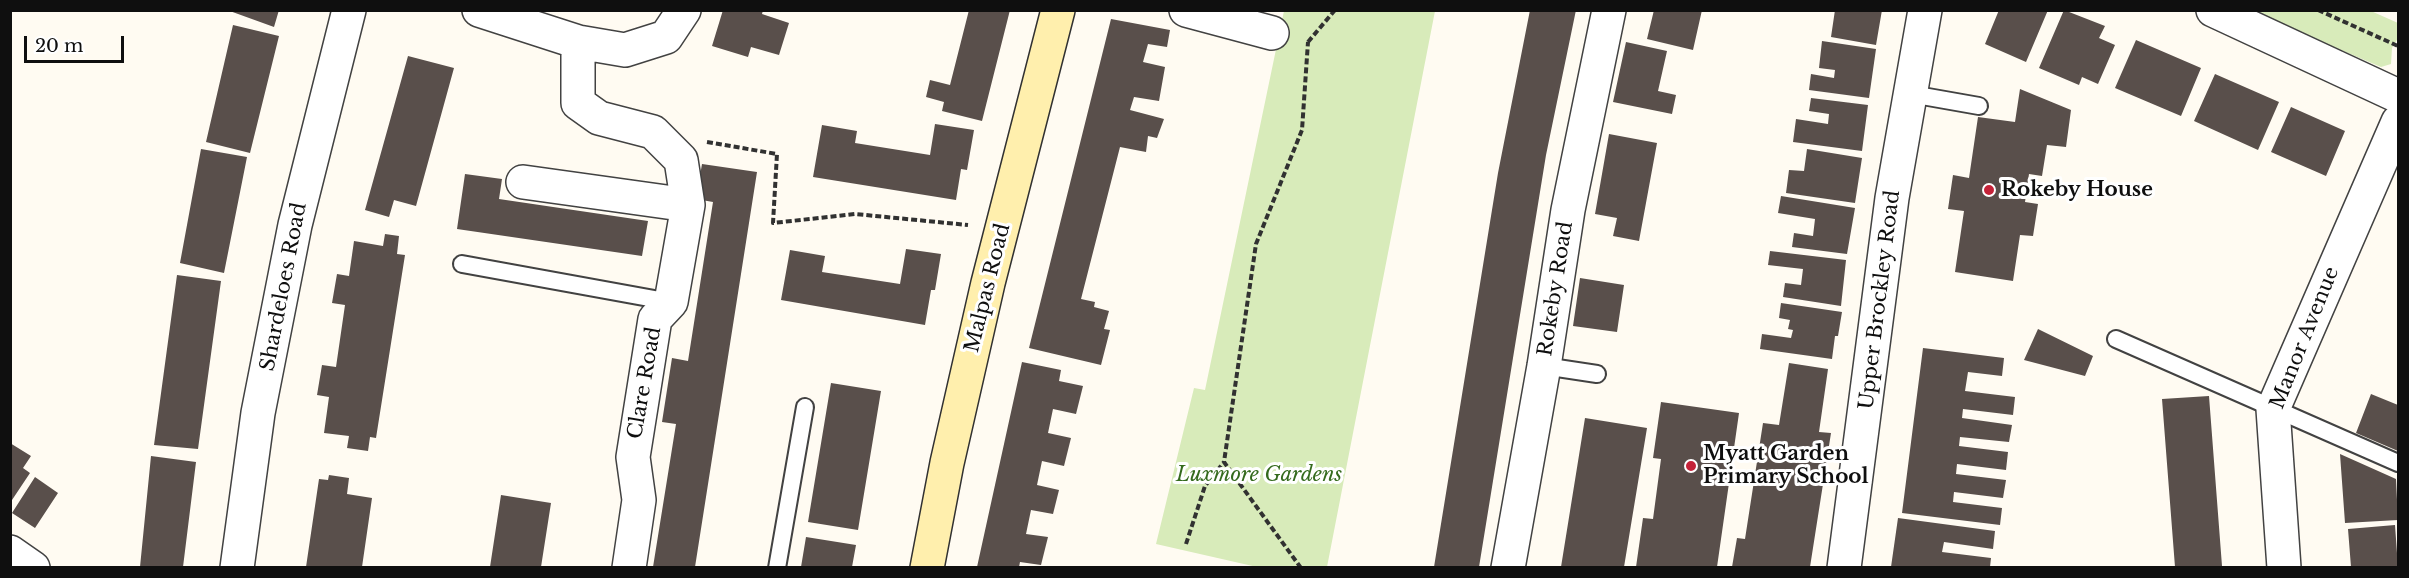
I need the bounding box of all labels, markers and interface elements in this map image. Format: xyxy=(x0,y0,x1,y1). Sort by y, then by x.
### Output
scale bar xyxy=(27,24,128,62)
text: 20 m xyxy=(35,35,83,57)
place label: Rokeby House xyxy=(2001,178,2153,202)
marker: Rokeby House xyxy=(1982,183,1996,197)
street label: Upper Brockley Road xyxy=(1855,189,1905,411)
street label: Shardeloes Road xyxy=(256,201,312,373)
street label: Rokeby Road xyxy=(1533,220,1579,358)
street label: Malpas Road xyxy=(960,221,1016,355)
street label: Manor Avenue xyxy=(2266,263,2344,413)
street label: Clare Road xyxy=(623,325,667,441)
place label: Myatt Garden Primary School xyxy=(1703,442,1869,489)
marker: Myatt Garden Primary School xyxy=(1684,459,1698,473)
park label: Luxmore Gardens xyxy=(1176,463,1342,487)

